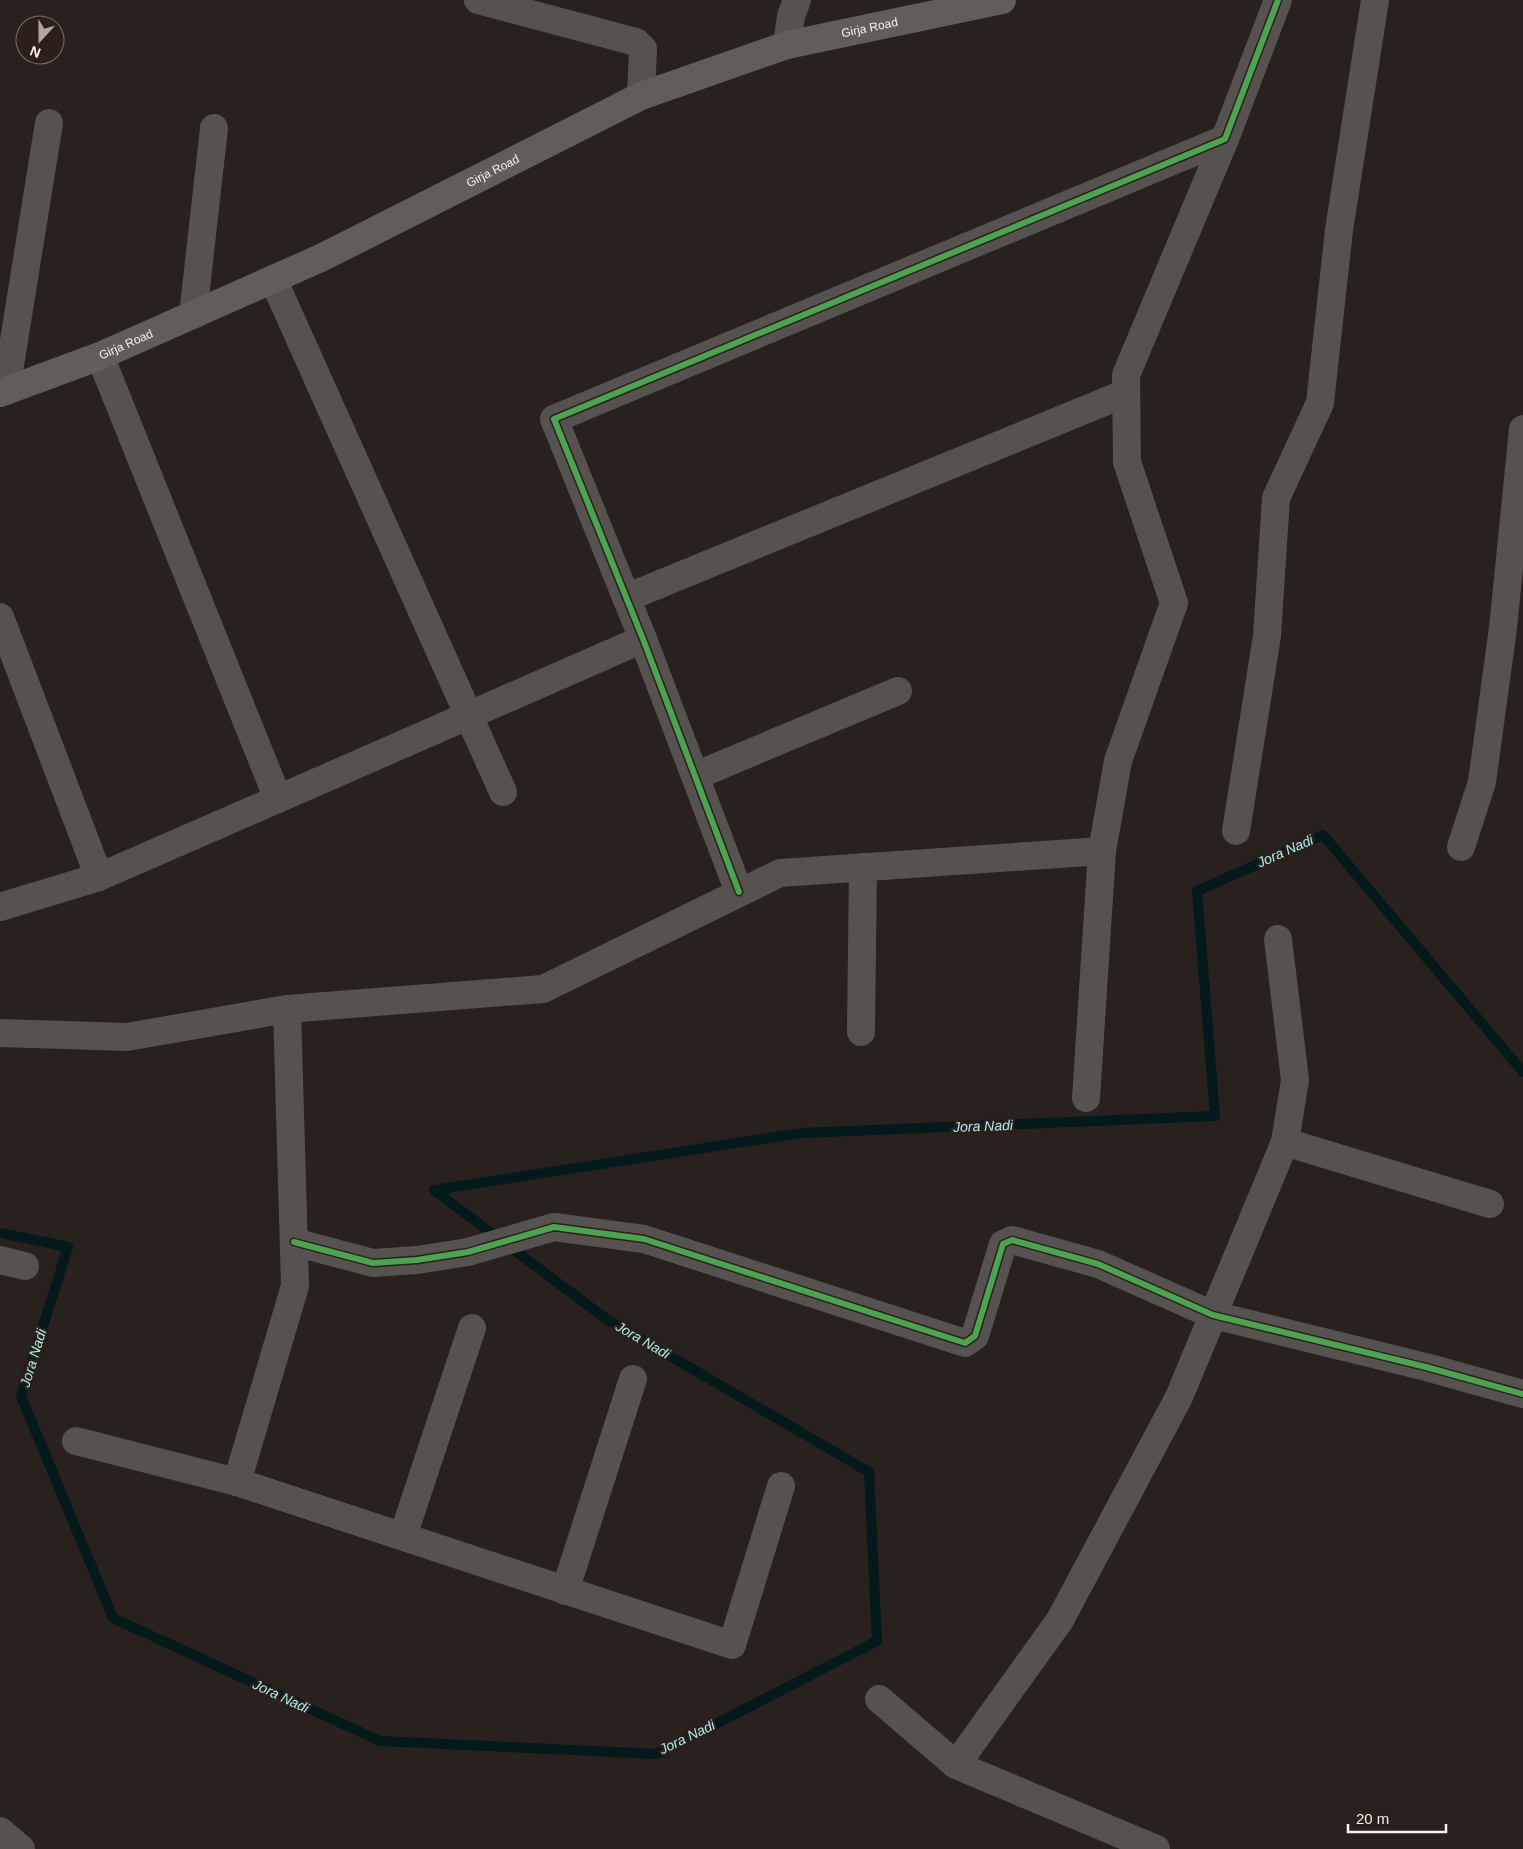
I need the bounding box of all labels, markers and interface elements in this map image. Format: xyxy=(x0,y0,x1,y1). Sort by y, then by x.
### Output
north arrow xyxy=(15,15,65,65)
street label: Girja Road xyxy=(840,15,899,40)
text: N xyxy=(28,43,43,61)
street label: Girja Road xyxy=(464,152,522,190)
street label: Girja Road xyxy=(97,326,155,363)
water label: Jora Nadi xyxy=(1253,831,1316,871)
water label: Jora Nadi xyxy=(952,1117,1014,1135)
water label: Jora Nadi xyxy=(612,1318,674,1362)
water label: Jora Nadi xyxy=(16,1326,50,1390)
water label: Jora Nadi xyxy=(250,1676,312,1716)
water label: Jora Nadi xyxy=(656,1716,718,1758)
scale bar xyxy=(1348,1802,1446,1834)
text: 20 m xyxy=(1356,1810,1389,1827)

